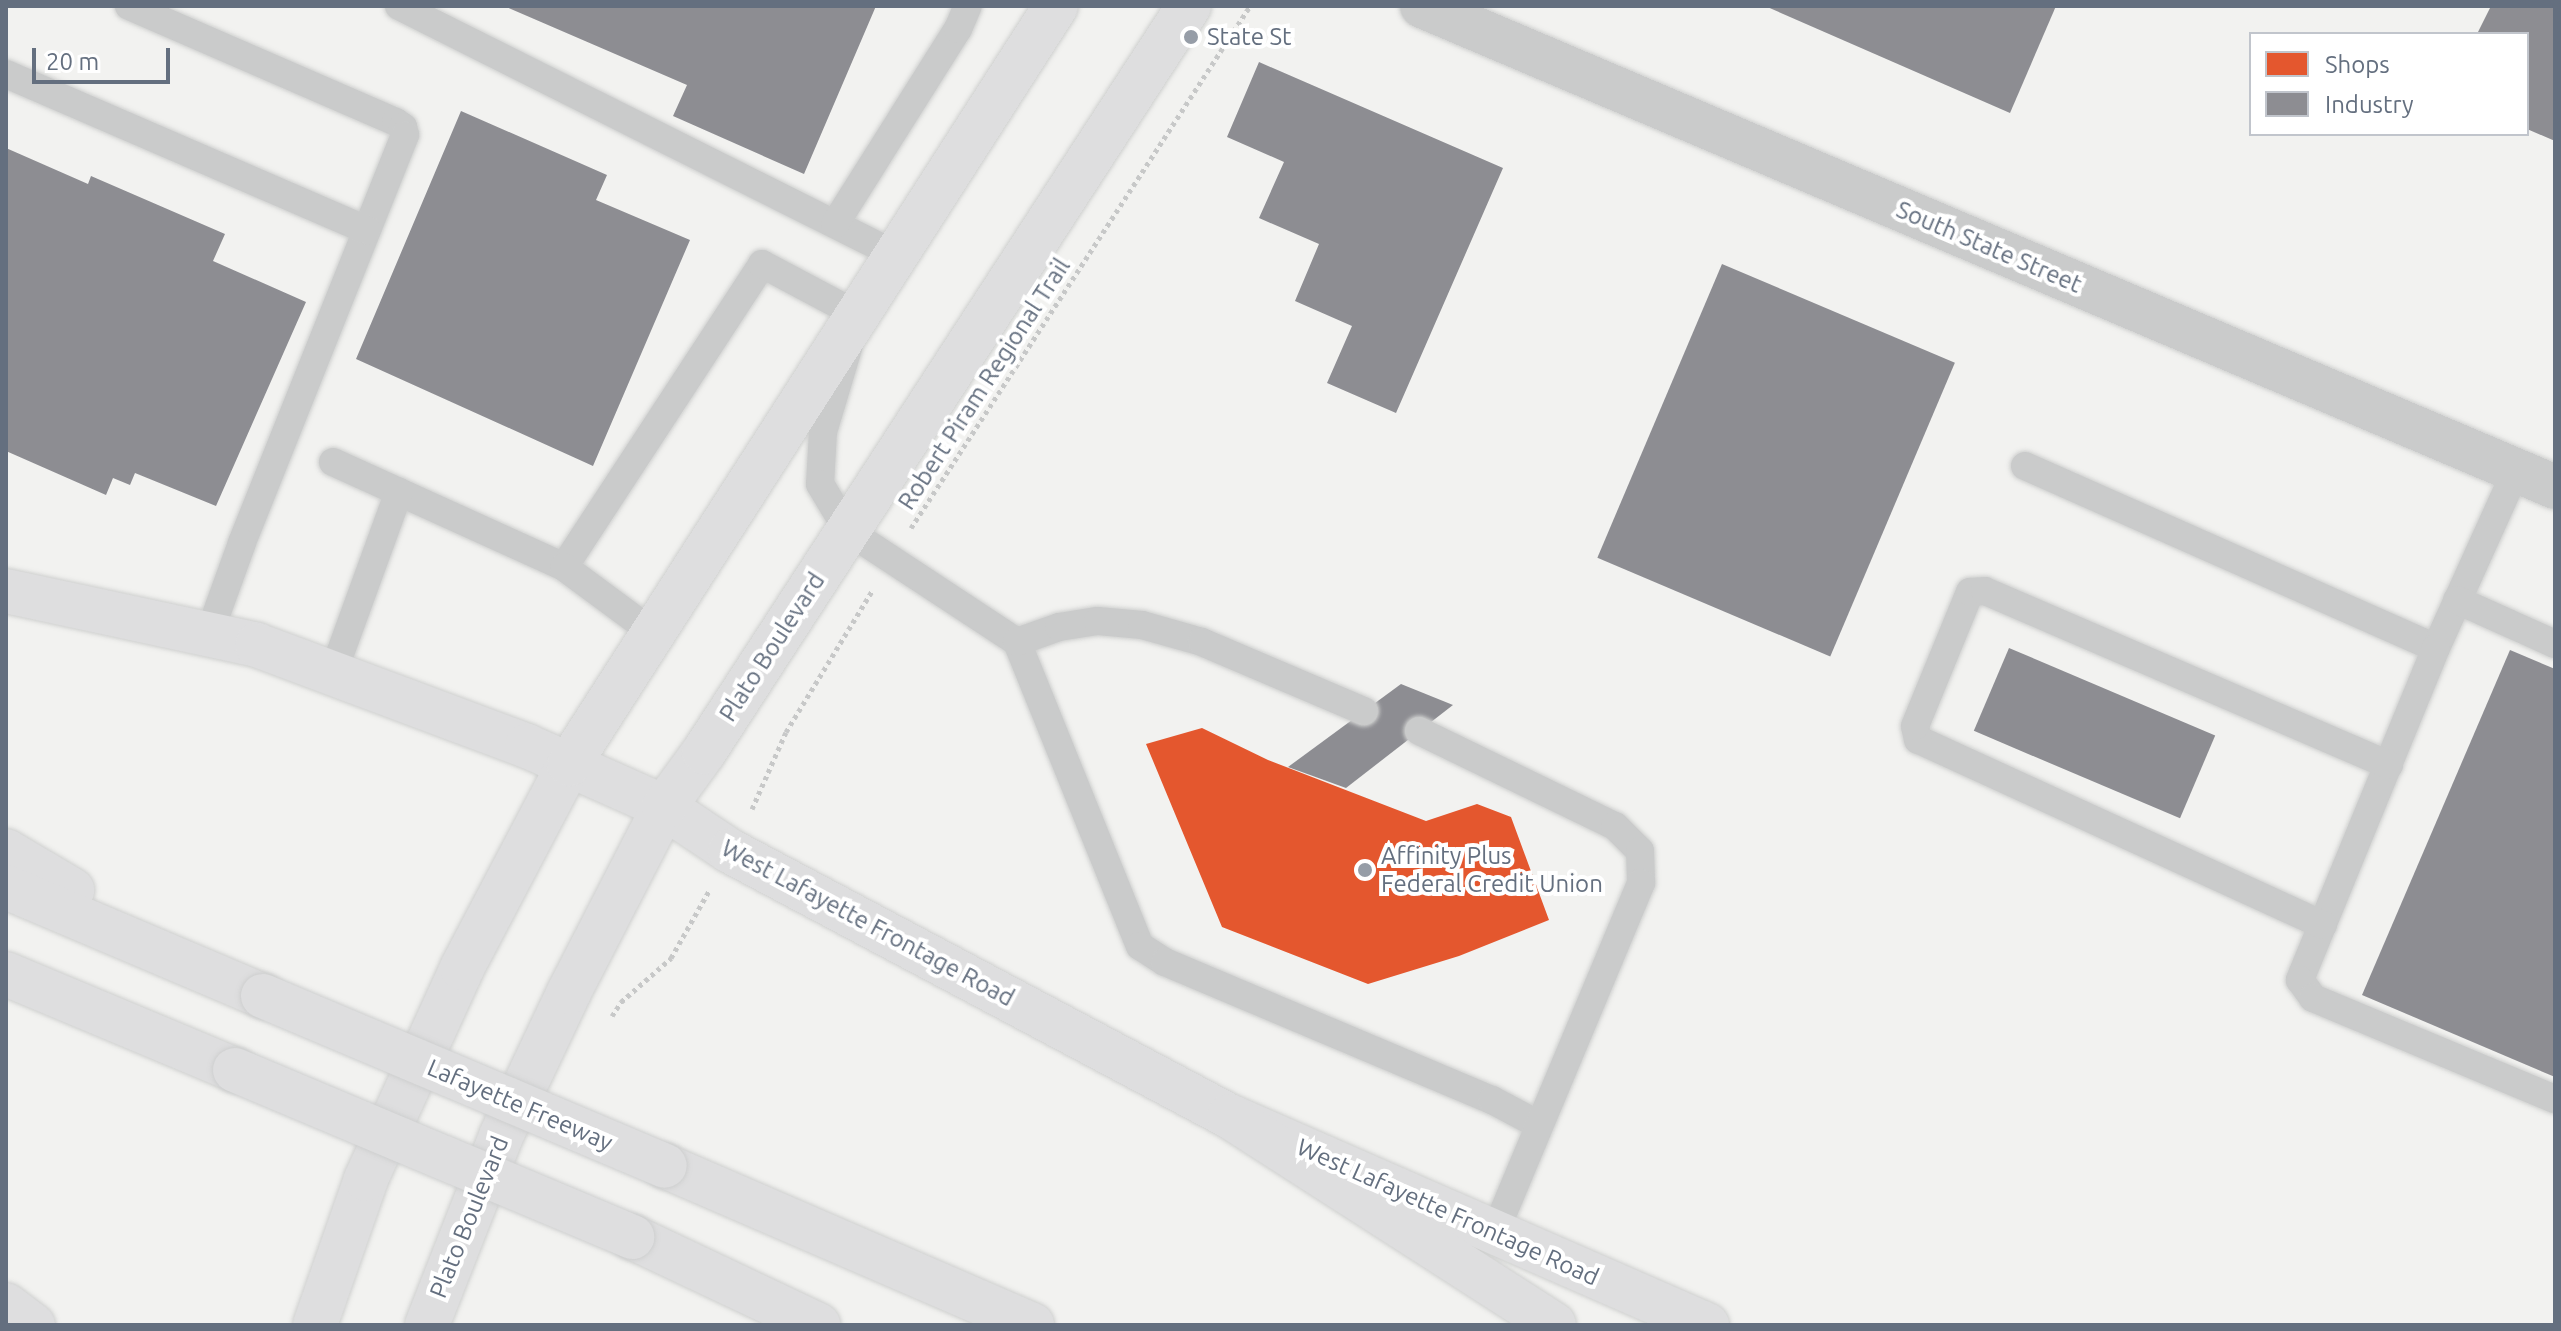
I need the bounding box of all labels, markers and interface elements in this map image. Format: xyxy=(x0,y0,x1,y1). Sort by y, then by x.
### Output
place label: State St xyxy=(1207,23,1291,51)
marker: State St xyxy=(1182,28,1200,46)
scale bar xyxy=(36,32,174,82)
legend xyxy=(2249,32,2529,136)
text: 20 m xyxy=(46,48,99,75)
text: Shops xyxy=(2325,51,2390,78)
text: Industry xyxy=(2325,91,2414,118)
street label: South State Street xyxy=(1892,195,2086,299)
street label: Robert Piram Regional Trail xyxy=(892,253,1076,515)
street label: Plato Boulevard xyxy=(713,567,831,727)
street label: West Lafayette Frontage Road xyxy=(717,833,1019,1013)
place label: Affinity Plus Federal Credit Union xyxy=(1381,842,1603,898)
marker: Affinity Plus Federal Credit Union xyxy=(1356,861,1374,879)
street label: Lafayette Freeway xyxy=(423,1053,617,1157)
street label: Plato Boulevard xyxy=(424,1132,514,1302)
street label: West Lafayette Frontage Road xyxy=(1293,1132,1603,1292)

